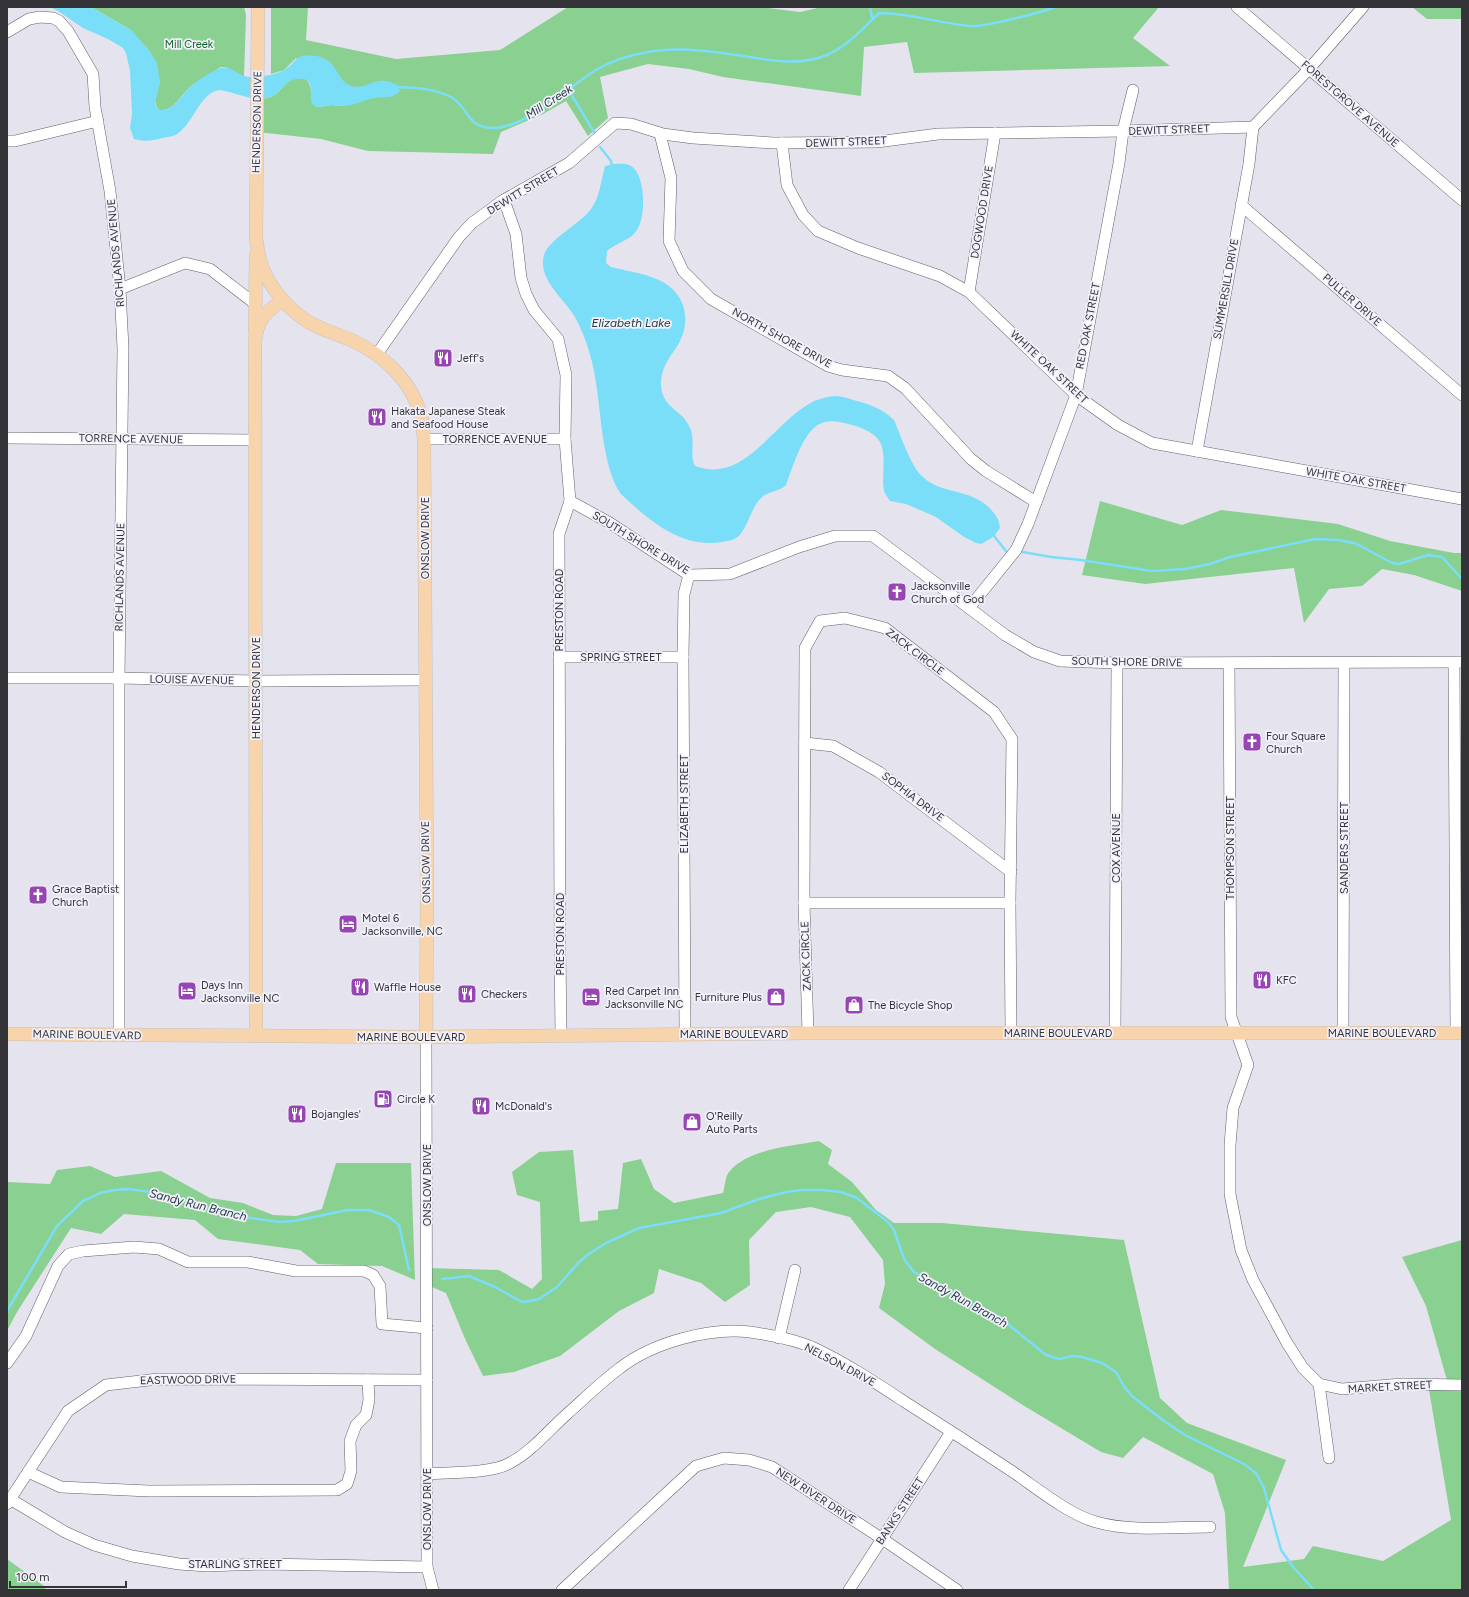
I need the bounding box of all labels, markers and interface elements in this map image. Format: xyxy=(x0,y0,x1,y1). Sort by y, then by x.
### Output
park label: Mill Creek xyxy=(165,38,214,51)
street label: FORESTGROVE AVENUE xyxy=(1298,58,1402,150)
street label: HENDERSON DRIVE xyxy=(250,71,264,173)
water label: Mill Creek xyxy=(523,81,576,122)
street label: DEWITT STREET xyxy=(1128,122,1210,138)
street label: DEWITT STREET xyxy=(805,134,887,150)
street label: DEWITT STREET xyxy=(485,164,561,218)
street label: DOGWOOD DRIVE xyxy=(968,165,996,259)
street label: RICHLANDS AVENUE xyxy=(105,198,127,308)
street label: SUMMERSILL DRIVE xyxy=(1211,238,1241,340)
street label: PULLER DRIVE xyxy=(1320,271,1384,329)
street label: RED OAK STREET xyxy=(1073,282,1103,370)
street label: NORTH SHORE DRIVE xyxy=(730,305,834,371)
water label: Elizabeth Lake xyxy=(592,316,671,330)
street label: WHITE OAK STREET xyxy=(1008,328,1090,406)
restaurant icon: Jeff's xyxy=(432,347,454,369)
place label: Jeff's xyxy=(457,352,484,365)
place label: Hakata Japanese Steak and Seafood House xyxy=(391,405,506,431)
restaurant icon: Hakata Japanese Steak and Seafood House xyxy=(366,406,388,428)
street label: TORRENCE AVENUE xyxy=(79,432,183,446)
street label: TORRENCE AVENUE xyxy=(443,433,547,446)
street label: WHITE OAK STREET xyxy=(1305,465,1407,495)
street label: ONSLOW DRIVE xyxy=(419,497,432,579)
street label: SOUTH SHORE DRIVE xyxy=(590,509,692,577)
street label: RICHLANDS AVENUE xyxy=(113,523,127,631)
street label: PRESTON ROAD xyxy=(553,568,566,651)
place label: Jacksonville Church of God xyxy=(911,580,984,606)
church icon: Jacksonville Church of God xyxy=(886,581,908,603)
street label: ZACK CIRCLE xyxy=(883,626,947,678)
street label: HENDERSON DRIVE xyxy=(250,637,263,739)
street label: SPRING STREET xyxy=(580,651,662,664)
street label: SOUTH SHORE DRIVE xyxy=(1071,655,1183,669)
street label: LOUISE AVENUE xyxy=(150,673,234,687)
place label: Four Square Church xyxy=(1266,730,1325,756)
church icon: Four Square Church xyxy=(1241,731,1263,753)
street label: ELIZABETH STREET xyxy=(678,755,691,853)
street label: SOPHIA DRIVE xyxy=(879,769,947,825)
street label: THOMPSON STREET xyxy=(1224,796,1237,900)
street label: SANDERS STREET xyxy=(1338,802,1351,894)
street label: COX AVENUE xyxy=(1110,813,1123,883)
street label: ONSLOW DRIVE xyxy=(419,821,433,903)
place label: Grace Baptist Church xyxy=(52,883,119,909)
church icon: Grace Baptist Church xyxy=(27,884,49,906)
street label: PRESTON ROAD xyxy=(554,892,567,975)
place label: Motel 6 Jacksonville, NC xyxy=(362,912,443,938)
hotel icon: Motel 6 Jacksonville, NC xyxy=(337,913,359,935)
street label: ZACK CIRCLE xyxy=(798,921,814,991)
restaurant icon: KFC xyxy=(1251,969,1273,991)
place label: KFC xyxy=(1276,974,1297,987)
restaurant icon: Waffle House xyxy=(349,976,371,998)
place label: Days Inn Jacksonville NC xyxy=(201,979,279,1005)
hotel icon: Days Inn Jacksonville NC xyxy=(176,980,198,1002)
place label: Waffle House xyxy=(374,981,441,994)
restaurant icon: Checkers xyxy=(456,983,478,1005)
place label: Red Carpet Inn Jacksonville NC xyxy=(605,985,683,1011)
hotel icon: Red Carpet Inn Jacksonville NC xyxy=(580,986,602,1008)
shop icon: Furniture Plus xyxy=(765,986,787,1008)
place label: Checkers xyxy=(481,988,527,1001)
place label: Furniture Plus xyxy=(695,991,762,1004)
shop icon: The Bicycle Shop xyxy=(843,994,865,1016)
place label: The Bicycle Shop xyxy=(868,999,953,1012)
street label: MARINE BOULEVARD xyxy=(1004,1027,1113,1040)
street label: MARINE BOULEVARD xyxy=(1328,1027,1437,1040)
street label: MARINE BOULEVARD xyxy=(33,1028,142,1042)
street label: MARINE BOULEVARD xyxy=(680,1028,789,1041)
street label: MARINE BOULEVARD xyxy=(357,1031,466,1044)
fuel station icon: Circle K xyxy=(372,1088,394,1110)
place label: Circle K xyxy=(397,1093,435,1106)
restaurant icon: McDonald's xyxy=(470,1095,492,1117)
place label: McDonald's xyxy=(495,1100,552,1113)
restaurant icon: Bojangles' xyxy=(286,1103,308,1125)
place label: Bojangles' xyxy=(311,1108,361,1121)
place label: O'Reilly Auto Parts xyxy=(706,1110,758,1136)
shop icon: O'Reilly Auto Parts xyxy=(681,1111,703,1133)
street label: ONSLOW DRIVE xyxy=(421,1144,434,1226)
water label: Sandy Run Branch xyxy=(148,1186,248,1224)
water label: Sandy Run Branch xyxy=(916,1270,1010,1330)
street label: NELSON DRIVE xyxy=(802,1341,878,1389)
street label: EASTWOOD DRIVE xyxy=(140,1373,236,1387)
street label: MARKET STREET xyxy=(1347,1378,1433,1396)
street label: NEW RIVER DRIVE xyxy=(773,1465,859,1527)
street label: ONSLOW DRIVE xyxy=(421,1468,434,1550)
street label: BANKS STREET xyxy=(873,1475,927,1547)
street label: STARLING STREET xyxy=(188,1558,282,1571)
scale bar xyxy=(10,1563,126,1589)
text: 100 m xyxy=(16,1570,50,1584)

